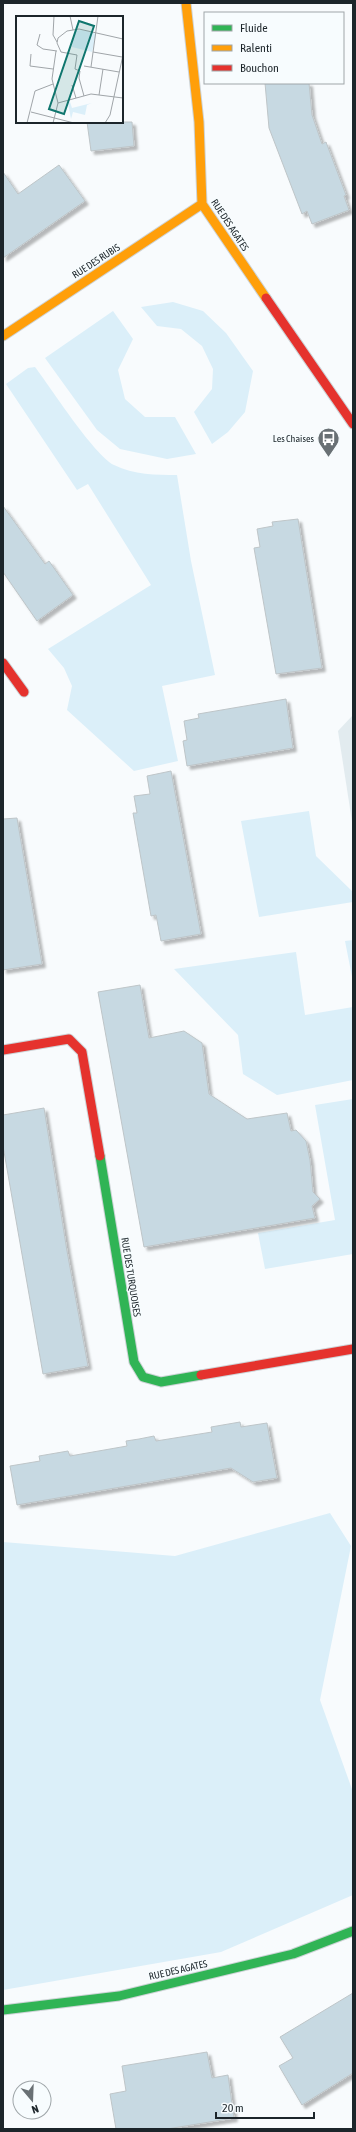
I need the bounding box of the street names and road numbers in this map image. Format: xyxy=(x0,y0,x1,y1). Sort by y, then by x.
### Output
street label: RUE DES AGATES xyxy=(209,197,251,253)
street label: RUE DES RUBIS xyxy=(70,242,122,280)
street label: RUE DES TURQUOISES xyxy=(119,1237,143,1317)
street label: RUE DES AGATES xyxy=(148,1958,208,1982)

